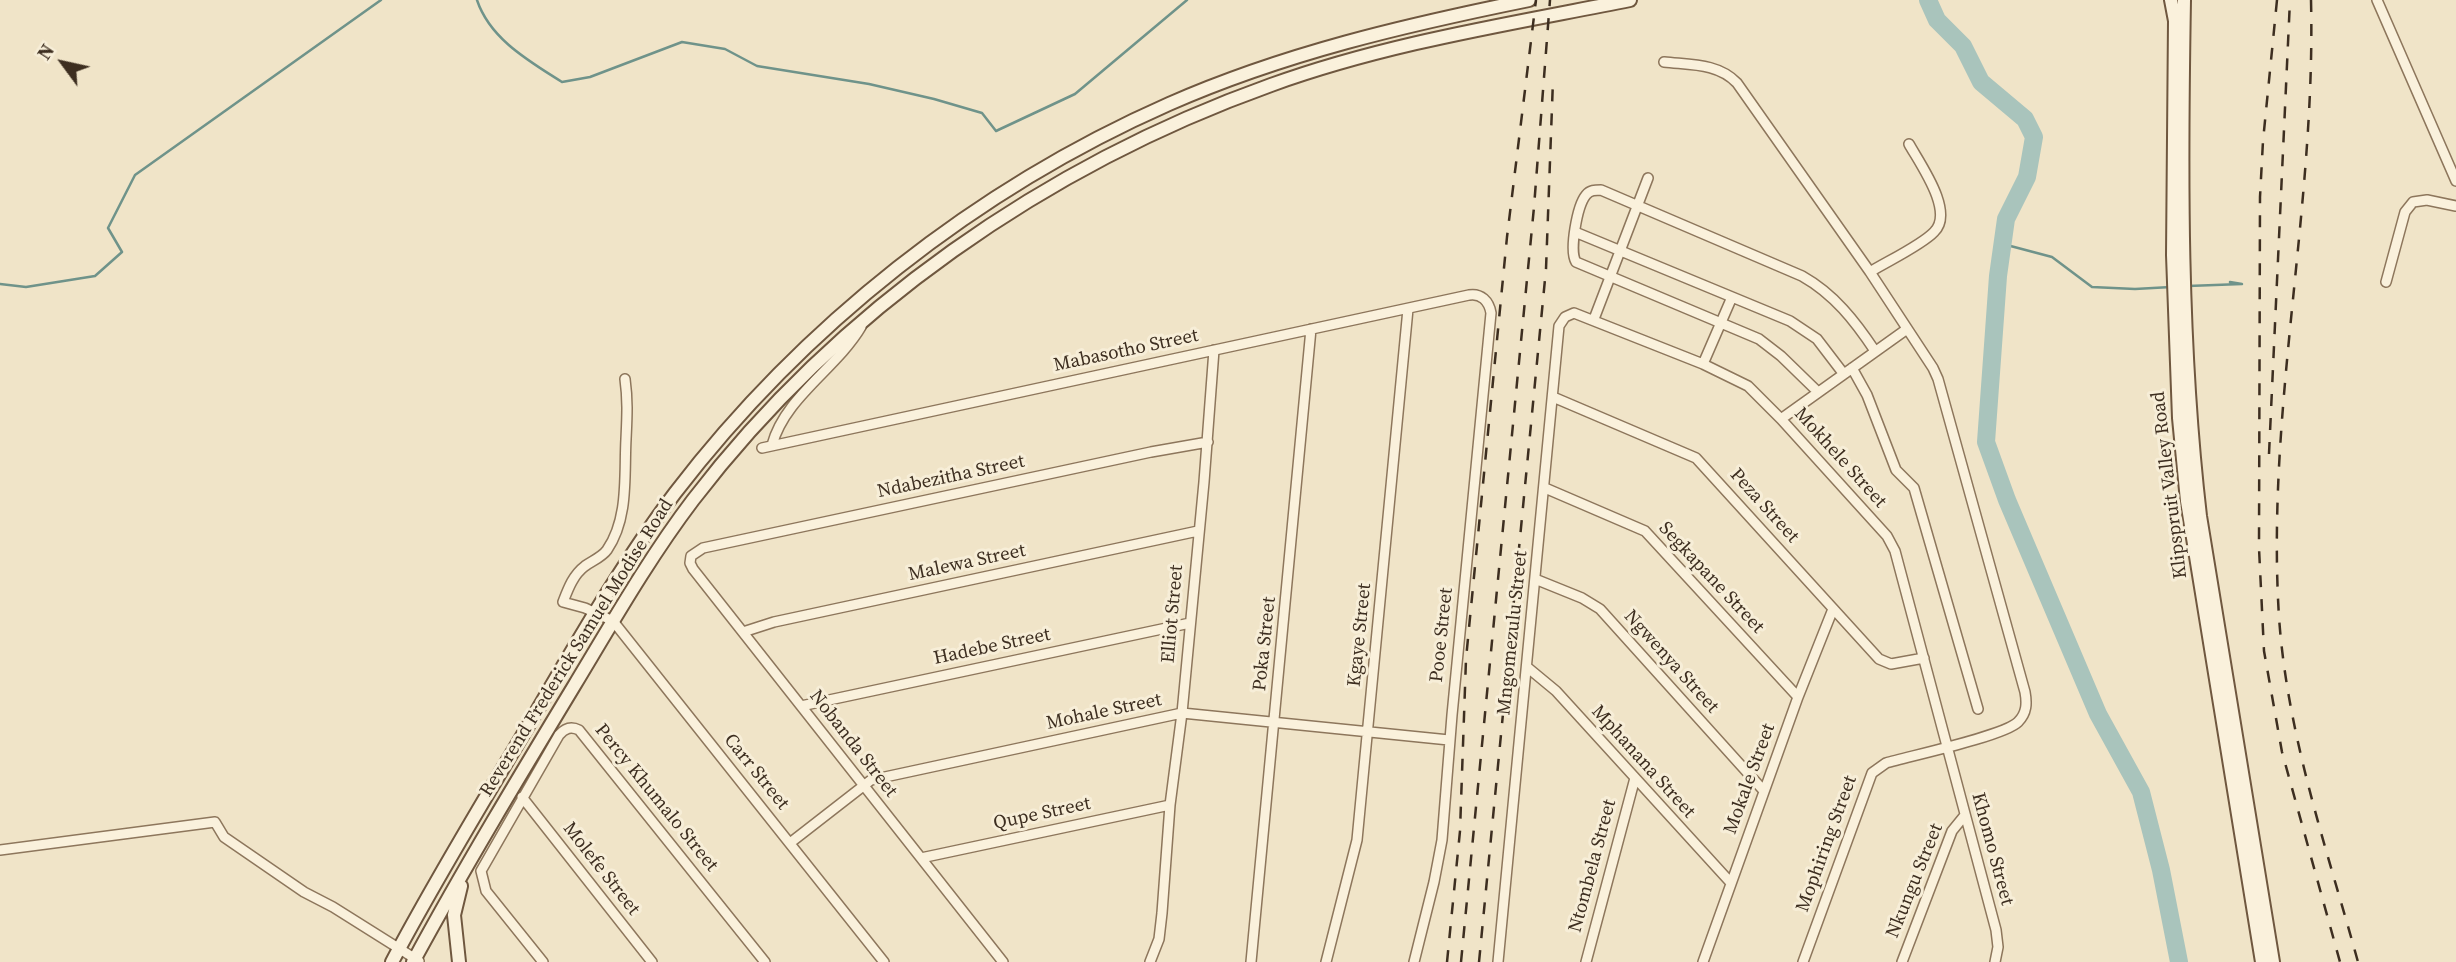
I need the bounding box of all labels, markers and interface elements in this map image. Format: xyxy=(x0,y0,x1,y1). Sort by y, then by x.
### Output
north arrow xyxy=(28,28,98,98)
text: N xyxy=(31,39,60,64)
street label: Mabasotho Street xyxy=(1052,325,1200,377)
street label: Klipspruit Valley Road xyxy=(2147,390,2193,580)
street label: Mokhele Street xyxy=(1789,403,1891,513)
street label: Ndabezitha Street xyxy=(875,450,1027,504)
street label: Peza Street xyxy=(1725,464,1803,548)
street label: Reverend Frederick Samuel Modise Road xyxy=(475,495,679,801)
street label: Segkapane Street xyxy=(1654,518,1768,638)
street label: Malewa Street xyxy=(906,539,1028,587)
street label: Mngomezulu Street xyxy=(1493,550,1533,716)
street label: Elliot Street xyxy=(1157,564,1189,664)
street label: Kgaye Street xyxy=(1343,582,1377,688)
street label: Pooe Street xyxy=(1426,587,1458,683)
street label: Poka Street xyxy=(1249,596,1281,692)
street label: Ngwenya Street xyxy=(1619,606,1723,718)
street label: Hadebe Street xyxy=(932,624,1052,670)
street label: Nobanda Street xyxy=(804,686,902,802)
street label: Mohale Street xyxy=(1044,689,1164,735)
street label: Mphanana Street xyxy=(1586,701,1700,823)
street label: Percy Khumalo Street xyxy=(589,720,723,876)
street label: Mokale Street xyxy=(1719,721,1781,837)
street label: Carr Street xyxy=(718,729,794,815)
street label: Mophiring Street xyxy=(1792,773,1862,915)
street label: Khomo Street xyxy=(1966,790,2018,908)
street label: Qupe Street xyxy=(991,793,1093,835)
street label: Ntombela Street xyxy=(1564,797,1622,935)
street label: Molefe Street xyxy=(558,818,644,920)
street label: Nkungu Street xyxy=(1882,820,1948,942)

